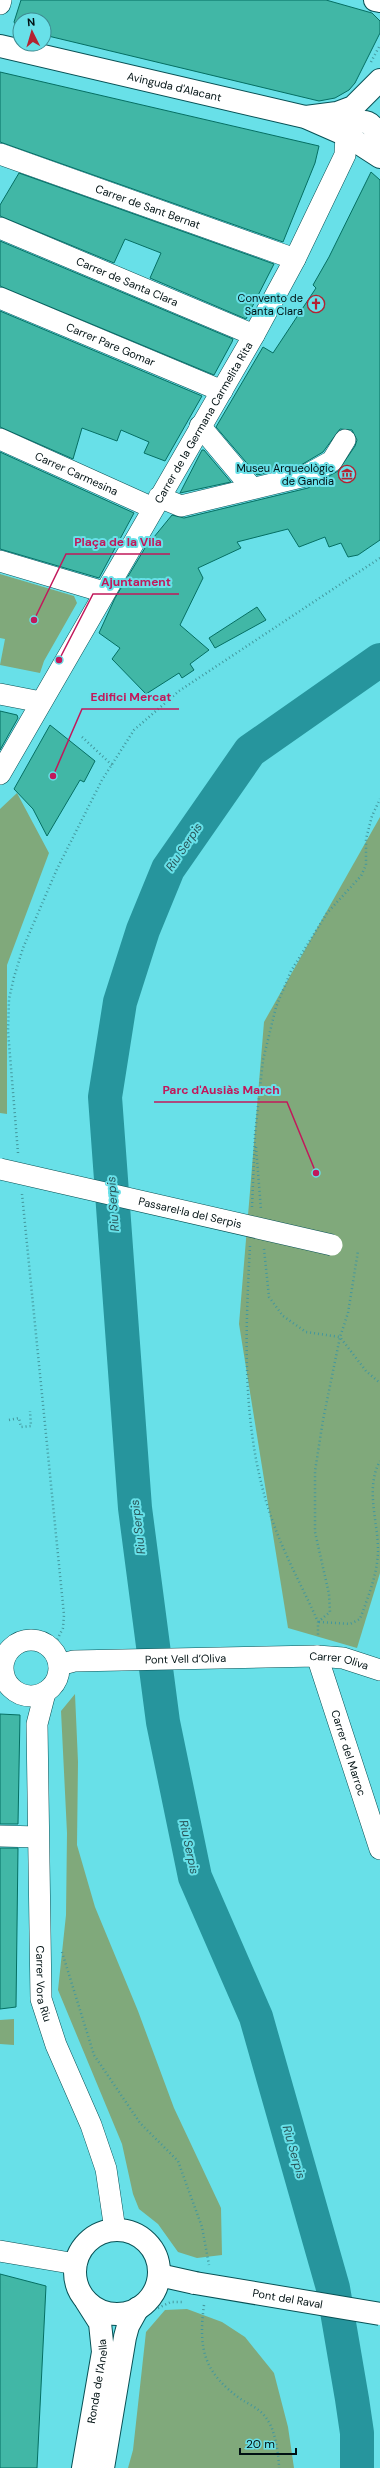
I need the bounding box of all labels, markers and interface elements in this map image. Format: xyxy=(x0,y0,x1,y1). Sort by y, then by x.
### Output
north arrow xyxy=(12,12,52,52)
text: N xyxy=(27,15,36,29)
street label: Avinguda d'Alacant xyxy=(126,69,223,104)
street label: Carrer de Sant Bernat xyxy=(93,182,202,232)
street label: Carrer de Santa Clara xyxy=(74,254,180,309)
place label: Convento de Santa Clara xyxy=(238,291,303,318)
church icon: Convento de Santa Clara xyxy=(306,294,326,314)
street label: Carrer Pare Gomar xyxy=(64,320,157,369)
street label: Carrer de la Germana Carmelita Rita xyxy=(151,339,255,506)
street label: Carrer Carmesina xyxy=(33,449,120,498)
place label: Museu Arqueològic de Gandia xyxy=(236,461,334,488)
museum icon: Museu Arqueològic de Gandia xyxy=(337,464,357,484)
callout: Plaça de la Vila xyxy=(66,530,170,554)
text: Plaça de la Vila xyxy=(74,534,162,550)
callout: Ajuntament xyxy=(93,570,179,594)
text: Ajuntament xyxy=(101,574,171,590)
callout: Edifici Mercat xyxy=(82,685,179,709)
text: Edifici Mercat xyxy=(91,689,171,705)
water label: Riu Serpis xyxy=(162,820,206,874)
callout: Parc d'Ausiàs March xyxy=(154,1078,287,1102)
text: Parc d'Ausiàs March xyxy=(162,1082,280,1098)
water label: Riu Serpis xyxy=(103,1176,123,1232)
street label: Passarel·la del Serpis xyxy=(137,1194,243,1231)
water label: Riu Serpis xyxy=(127,1499,149,1555)
street label: Carrer Oliva xyxy=(309,1649,370,1673)
street label: Pont Vell d’Oliva xyxy=(145,1651,226,1667)
street label: Carrer del Marroc xyxy=(328,1708,369,1798)
water label: Riu Serpis xyxy=(175,1818,203,1876)
street label: Carrer Vora Riu xyxy=(33,1945,55,2023)
water label: Riu Serpis xyxy=(279,2123,309,2181)
street label: Pont del Raval xyxy=(252,2286,324,2311)
street label: Ronda de l'Anella xyxy=(84,2338,110,2425)
scale bar xyxy=(240,2430,296,2456)
text: 20 m xyxy=(246,2436,275,2452)

